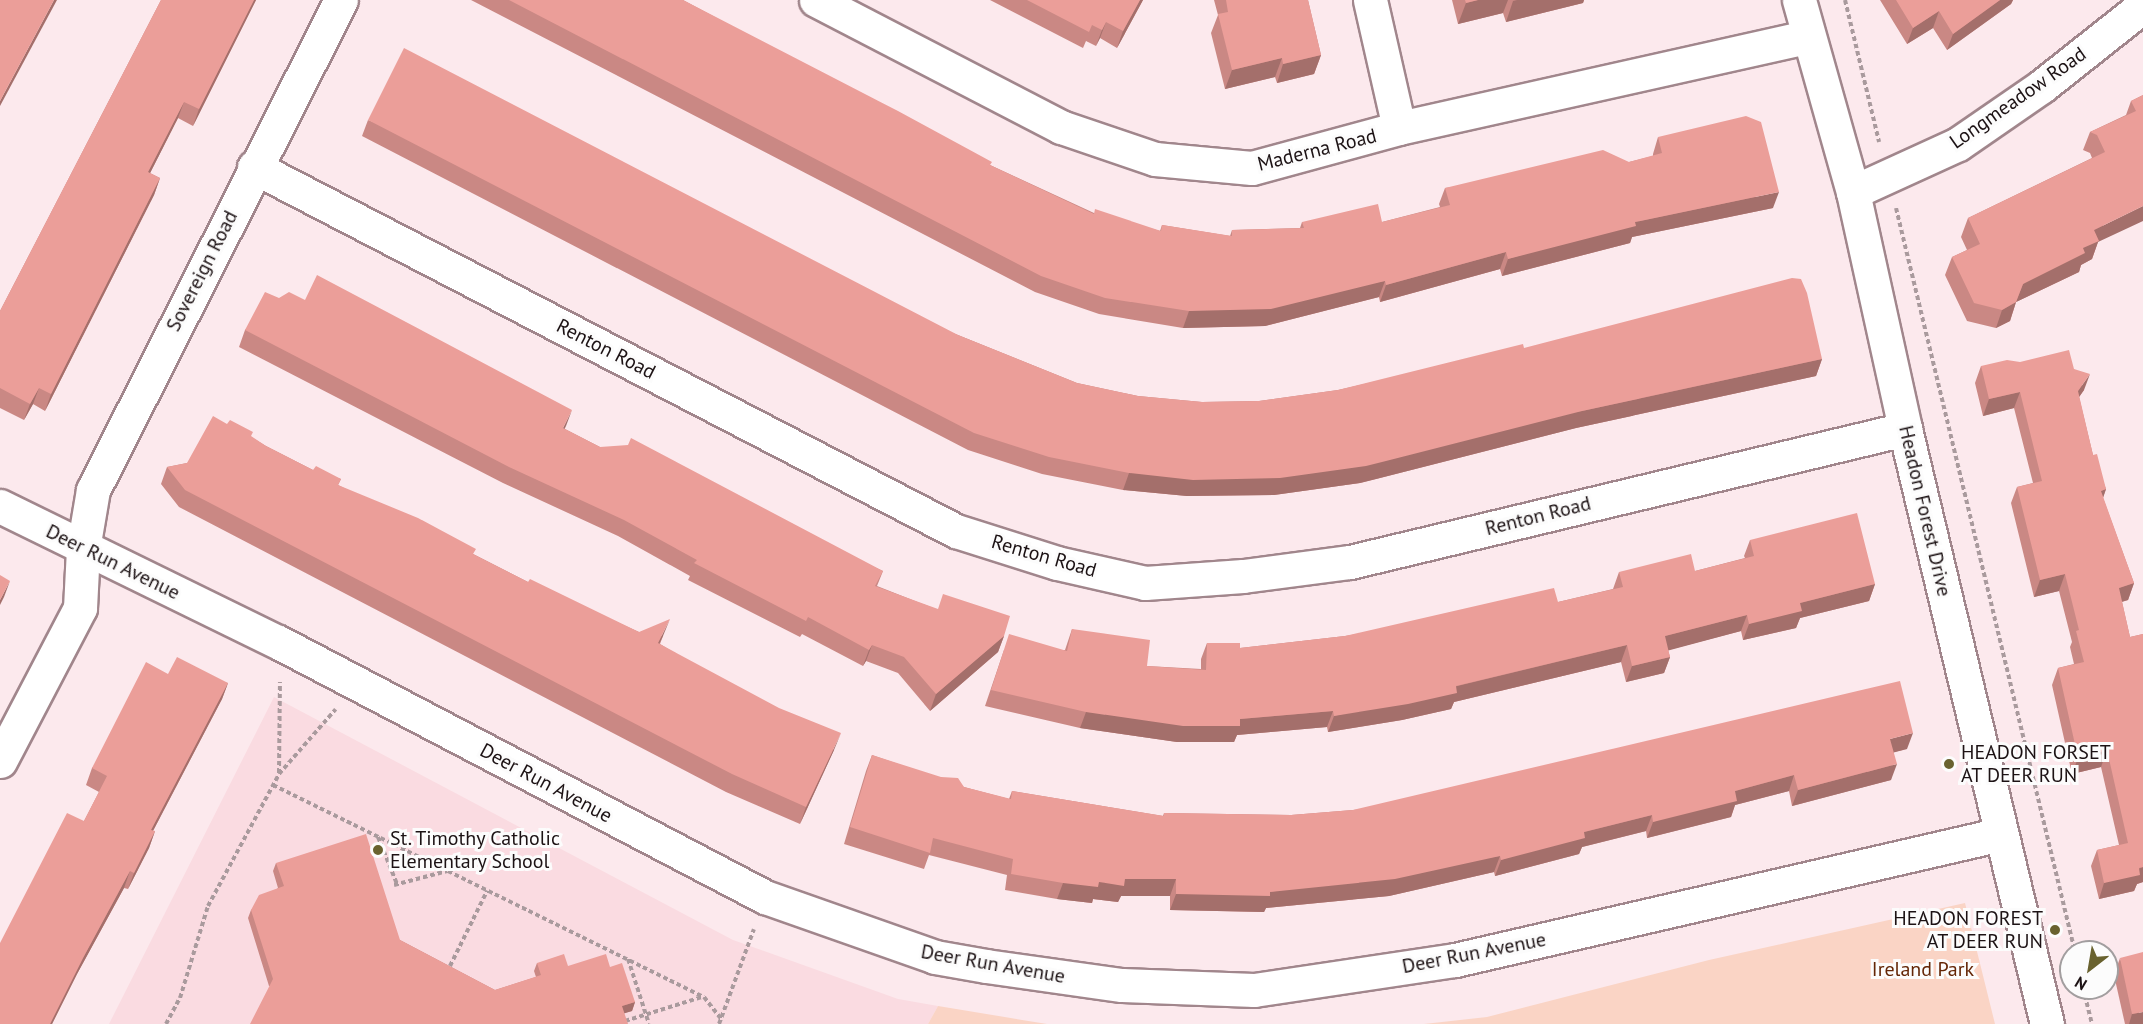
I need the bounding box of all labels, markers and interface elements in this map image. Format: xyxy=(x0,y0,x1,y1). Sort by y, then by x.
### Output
street label: Longmeadow Road xyxy=(1945,42,2091,154)
street label: Maderna Road xyxy=(1255,124,1379,176)
street label: Sovereign Road xyxy=(161,207,243,335)
street label: Renton Road xyxy=(552,314,660,384)
street label: Headon Forest Drive xyxy=(1894,423,1956,599)
street label: Renton Road xyxy=(1483,491,1593,541)
street label: Deer Run Avenue xyxy=(42,519,184,605)
street label: Renton Road xyxy=(989,530,1099,582)
street label: Deer Run Avenue xyxy=(476,738,616,828)
place label: HEADON FORSET AT DEER RUN xyxy=(1961,740,2111,787)
marker: HEADON FORSET AT DEER RUN xyxy=(1942,757,1956,771)
place label: St. Timothy Catholic Elementary School xyxy=(390,826,563,873)
marker: St. Timothy Catholic Elementary School xyxy=(371,843,385,857)
place label: HEADON FOREST AT DEER RUN xyxy=(1893,906,2043,953)
marker: HEADON FOREST AT DEER RUN xyxy=(2048,923,2062,937)
street label: Deer Run Avenue xyxy=(1400,927,1548,979)
street label: Deer Run Avenue xyxy=(919,939,1067,989)
north arrow xyxy=(2059,940,2119,1000)
park label: Ireland Park xyxy=(1872,957,1974,981)
text: N xyxy=(2071,972,2090,995)

